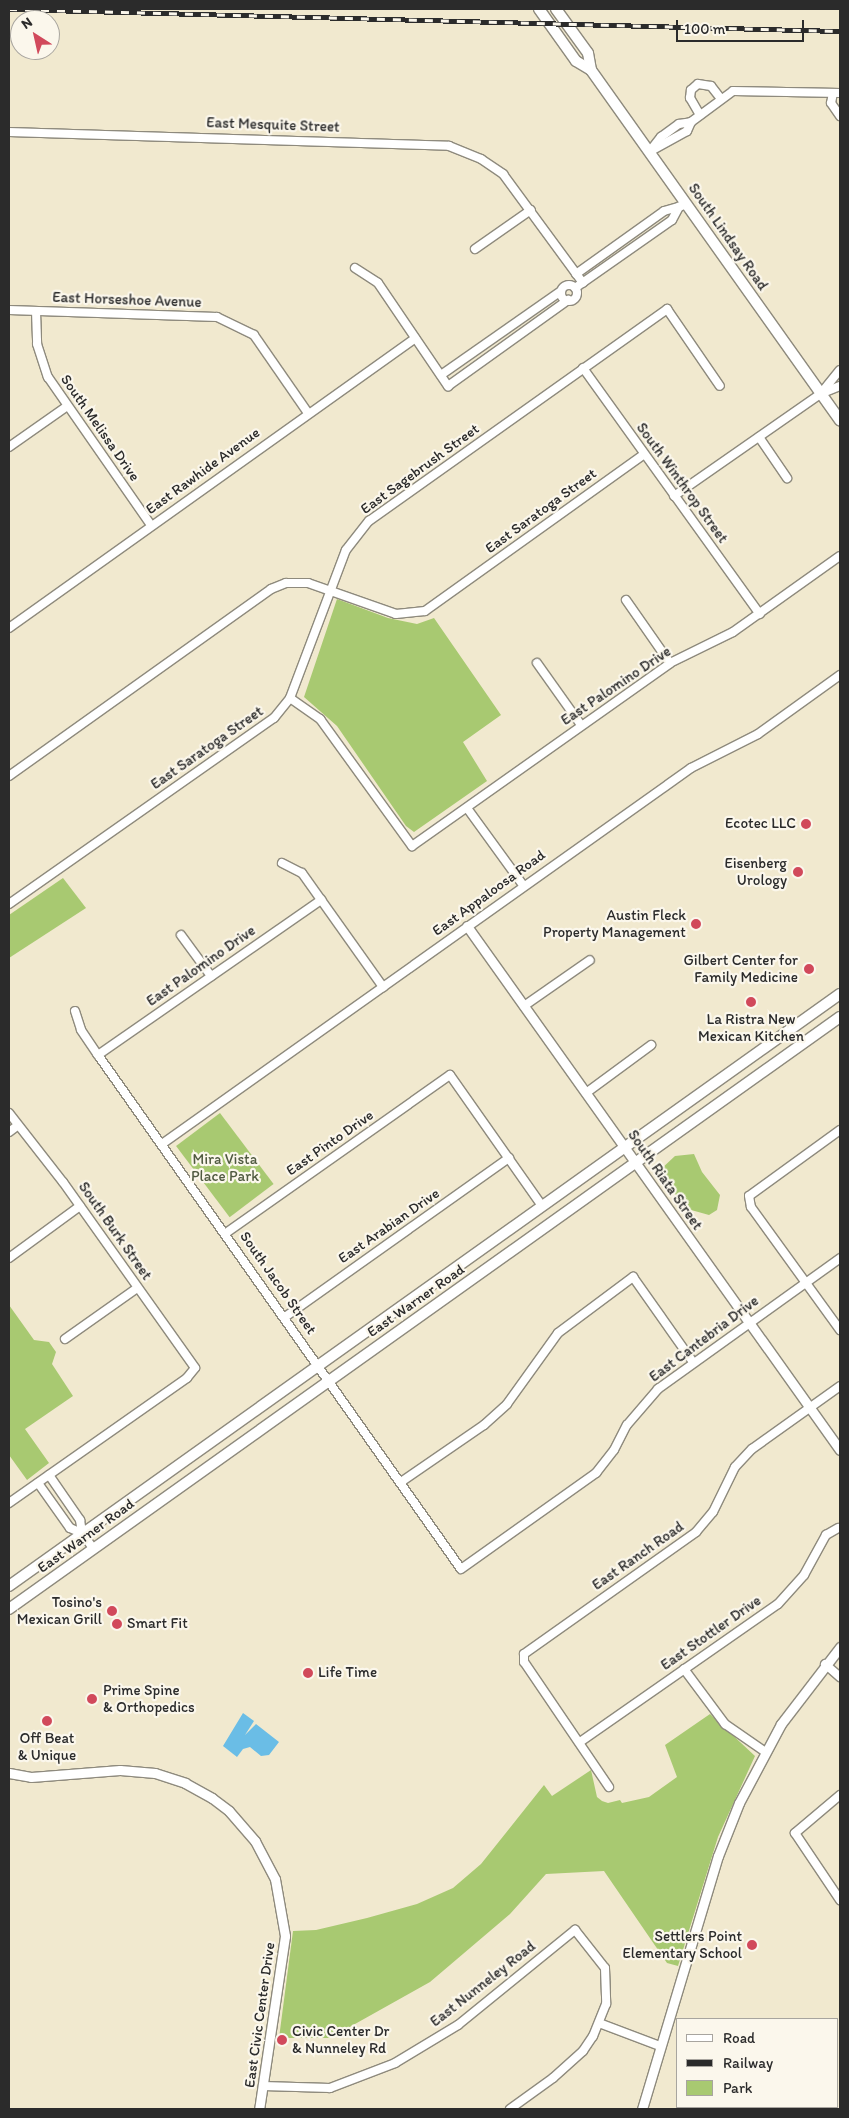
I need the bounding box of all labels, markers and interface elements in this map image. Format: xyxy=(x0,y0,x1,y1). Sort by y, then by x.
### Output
north arrow xyxy=(10,10,60,60)
scale bar xyxy=(679,10,806,42)
text: N xyxy=(18,13,35,33)
text: 100 m xyxy=(684,20,725,38)
street label: East Mesquite Street xyxy=(206,114,340,136)
street label: South Lindsay Road xyxy=(685,180,771,294)
street label: East Horseshoe Avenue xyxy=(52,288,202,312)
street label: South Melissa Drive xyxy=(56,371,144,485)
street label: East Sagebrush Street xyxy=(357,420,483,518)
street label: South Winthrop Street xyxy=(632,420,732,546)
street label: East Rawhide Avenue xyxy=(143,424,263,518)
street label: East Saratoga Street xyxy=(482,465,600,557)
street label: East Palomino Drive xyxy=(558,643,674,729)
street label: East Saratoga Street xyxy=(147,702,267,794)
place label: Ecotec LLC xyxy=(725,815,796,833)
marker: Ecotec LLC xyxy=(800,818,812,830)
street label: East Appaloosa Road xyxy=(429,846,549,940)
place label: Eisenberg Urology xyxy=(724,854,787,889)
marker: Eisenberg Urology xyxy=(791,865,805,879)
place label: Austin Fleck Property Management xyxy=(543,906,686,941)
marker: Austin Fleck Property Management xyxy=(690,918,702,930)
street label: East Palomino Drive xyxy=(143,922,259,1010)
place label: Gilbert Center for Family Medicine xyxy=(684,951,798,986)
marker: Gilbert Center for Family Medicine xyxy=(802,962,816,976)
marker: La Ristra New Mexican Kitchen xyxy=(745,996,757,1008)
place label: La Ristra New Mexican Kitchen xyxy=(698,1010,804,1045)
street label: East Pinto Drive xyxy=(283,1106,377,1180)
street label: South Riata Street xyxy=(624,1127,706,1233)
park label: Mira Vista Place Park xyxy=(191,1150,259,1185)
street label: South Burk Street xyxy=(74,1178,156,1284)
street label: East Arabian Drive xyxy=(335,1184,443,1268)
street label: South Jacob Street xyxy=(236,1228,320,1338)
street label: East Warner Road xyxy=(364,1261,468,1341)
street label: East Cantebria Drive xyxy=(645,1292,763,1386)
street label: East Warner Road xyxy=(34,1495,138,1577)
street label: East Ranch Road xyxy=(589,1518,687,1594)
street label: East Stottler Drive xyxy=(657,1592,765,1674)
place label: Tosino's Mexican Grill xyxy=(17,1593,102,1628)
marker: Tosino's Mexican Grill xyxy=(106,1605,118,1617)
place label: Smart Fit xyxy=(127,1615,188,1633)
marker: Smart Fit xyxy=(111,1618,123,1630)
place label: Life Time xyxy=(318,1664,378,1682)
marker: Life Time xyxy=(302,1667,314,1679)
place label: Prime Spine & Orthopedics xyxy=(103,1681,195,1716)
marker: Prime Spine & Orthopedics xyxy=(85,1692,99,1706)
marker: Off Beat & Unique xyxy=(41,1715,53,1727)
place label: Off Beat & Unique xyxy=(18,1729,76,1764)
place label: Settlers Point Elementary School xyxy=(622,1927,742,1962)
street label: East Nunneley Road xyxy=(427,1938,539,2030)
marker: Settlers Point Elementary School xyxy=(746,1939,758,1951)
street label: East Civic Center Drive xyxy=(241,1941,279,2089)
legend xyxy=(676,2018,839,2108)
place label: Civic Center Dr & Nunneley Rd xyxy=(292,2022,390,2057)
text: Road xyxy=(723,2029,755,2047)
marker: Civic Center Dr & Nunneley Rd xyxy=(276,2034,288,2046)
text: Railway xyxy=(723,2054,773,2072)
text: Park xyxy=(723,2079,753,2097)

